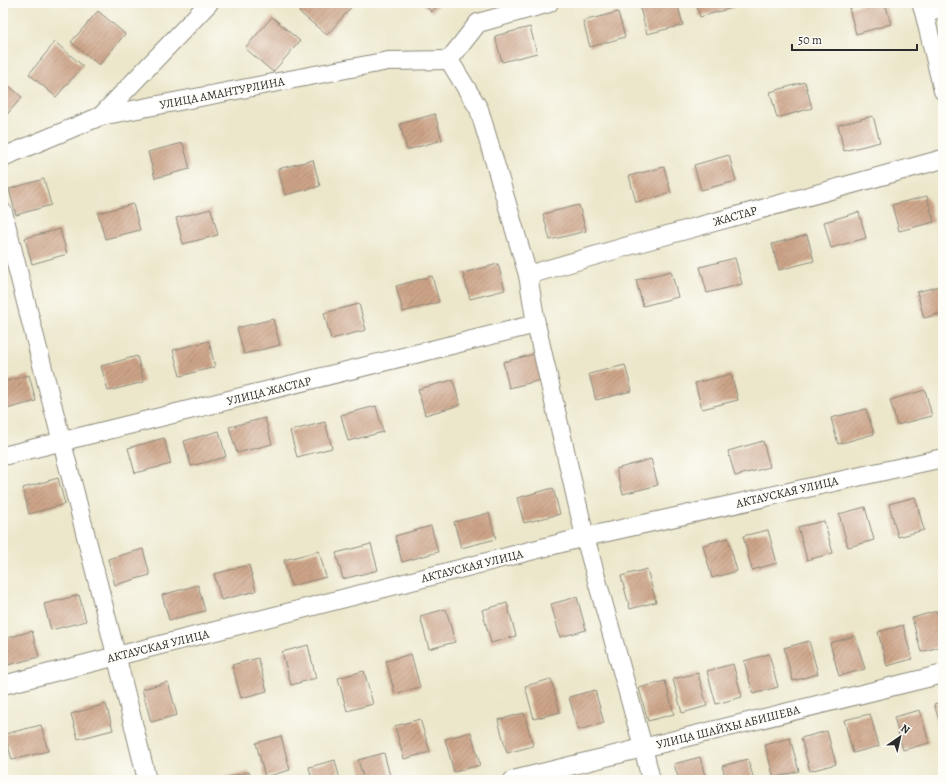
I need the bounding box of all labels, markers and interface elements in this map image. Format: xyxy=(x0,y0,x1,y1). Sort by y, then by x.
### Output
scale bar xyxy=(792,26,917,52)
text: 50 m xyxy=(798,32,822,48)
street label: УЛИЦА АМАНТУРЛИНА xyxy=(158,73,287,113)
street label: ЖАСТАР xyxy=(711,202,759,230)
street label: УЛИЦА ЖАСТАР xyxy=(225,373,313,409)
street label: АКТАУСКАЯ УЛИЦА xyxy=(733,472,841,512)
street label: АКТАУСКАЯ УЛИЦА xyxy=(418,545,526,587)
street label: АКТАУСКАЯ УЛИЦА xyxy=(104,625,212,667)
street label: УЛИЦА ШАЙХЫ АБИШЕВА xyxy=(654,701,802,753)
north arrow xyxy=(880,717,920,757)
text: N xyxy=(898,721,913,738)

